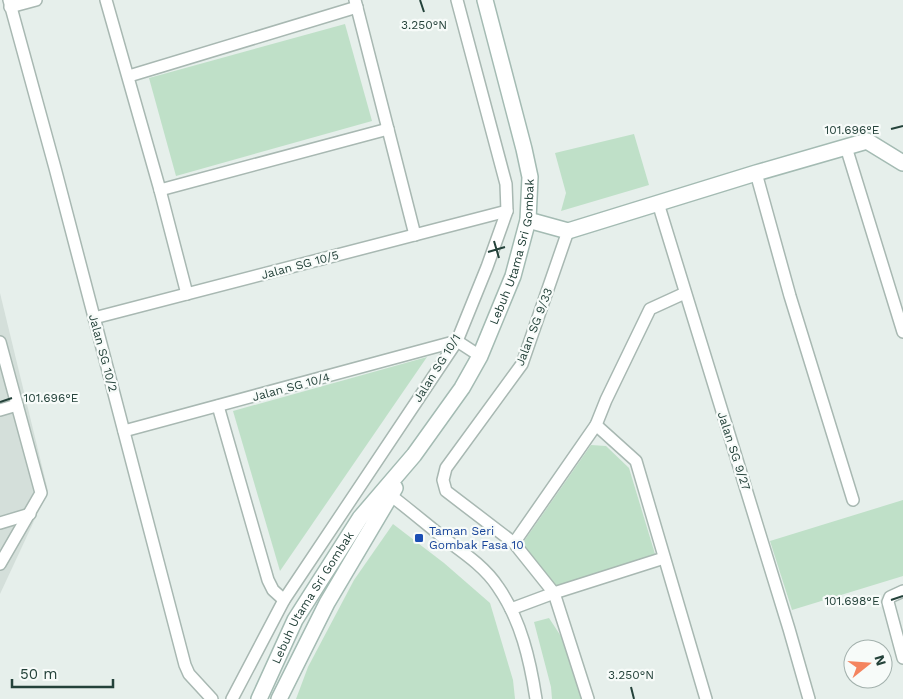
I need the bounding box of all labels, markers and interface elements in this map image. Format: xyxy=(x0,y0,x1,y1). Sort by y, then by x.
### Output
text: 3.250°N xyxy=(401,18,447,32)
text: 101.696°E xyxy=(824,123,880,137)
street label: Lebuh Utama Sri Gombak xyxy=(487,178,537,327)
street label: Jalan SG 10/5 xyxy=(260,248,340,282)
street label: Jalan SG 9/33 xyxy=(513,286,555,368)
street label: Jalan SG 10/2 xyxy=(86,313,120,393)
street label: Jalan SG 10/1 xyxy=(411,331,463,405)
street label: Jalan SG 10/4 xyxy=(251,370,331,404)
text: 101.696°E xyxy=(23,391,79,405)
street label: Jalan SG 9/27 xyxy=(715,410,753,492)
place label: Taman Seri Gombak Fasa 10 xyxy=(429,524,524,552)
street label: Lebuh Utama Sri Gombak xyxy=(269,529,357,666)
marker: Taman Seri Gombak Fasa 10 xyxy=(413,532,425,544)
text: 101.698°E xyxy=(824,594,880,608)
north arrow xyxy=(843,639,893,689)
text: N xyxy=(871,653,890,667)
scale bar xyxy=(12,656,114,688)
text: 50 m xyxy=(20,665,57,683)
text: 3.250°N xyxy=(608,668,654,682)

